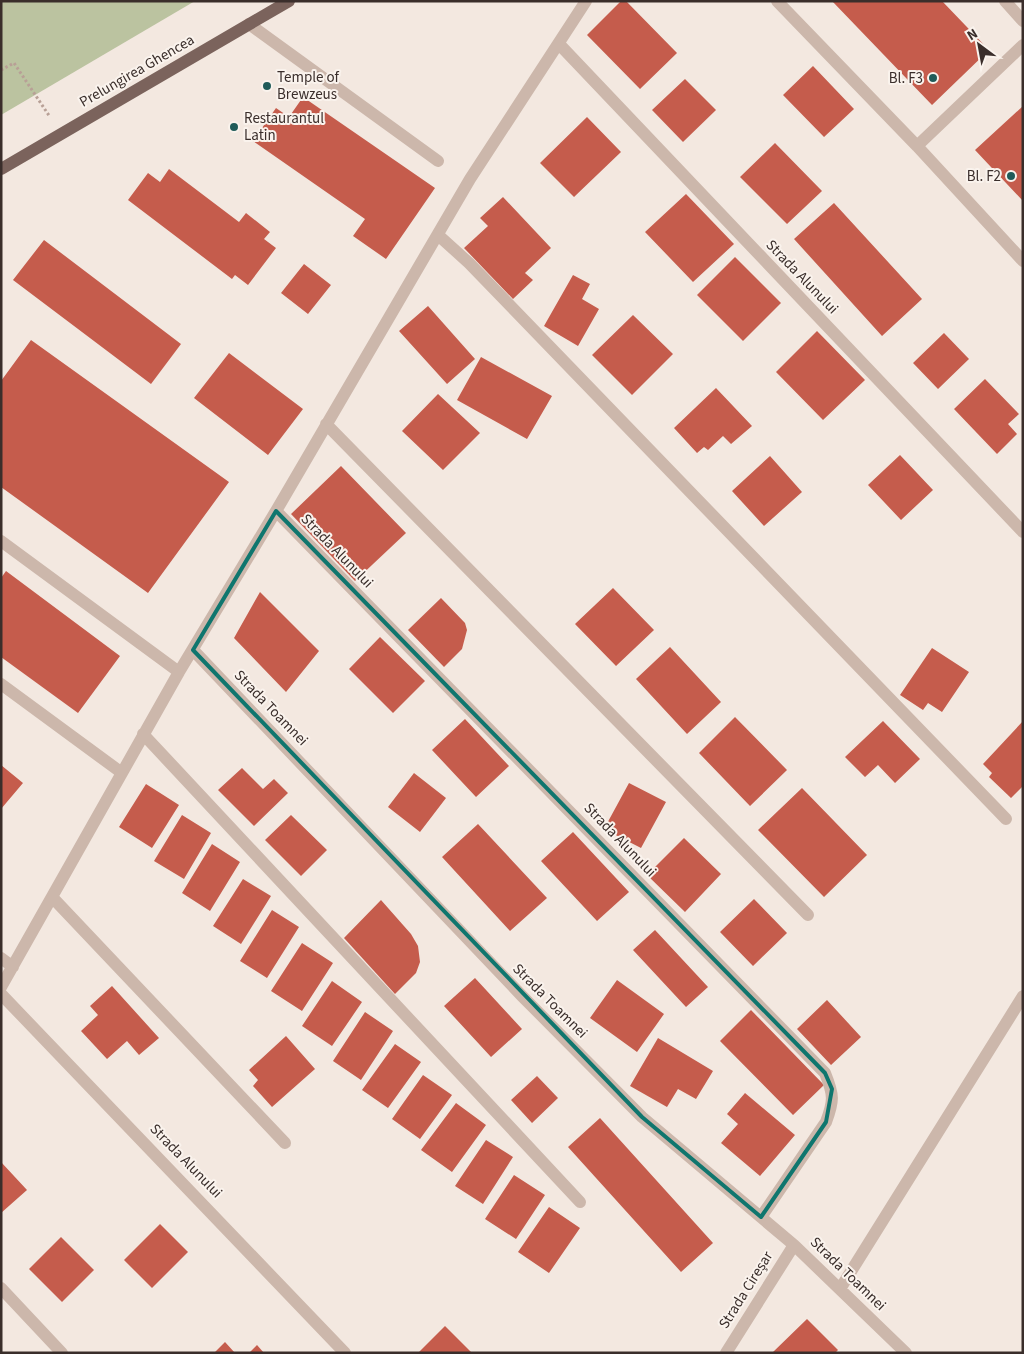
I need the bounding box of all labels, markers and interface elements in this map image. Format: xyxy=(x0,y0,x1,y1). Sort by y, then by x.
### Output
north arrow xyxy=(954,20,1004,70)
text: N xyxy=(963,24,982,46)
street label: Prelungirea Ghencea xyxy=(76,29,198,113)
place label: Temple of Brewzeus xyxy=(277,67,340,105)
place label: Bl. F3 xyxy=(889,68,923,89)
marker: Bl. F3 xyxy=(927,72,939,84)
marker: Temple of Brewzeus xyxy=(261,80,273,92)
place label: Restaurantul Latin xyxy=(244,108,324,146)
marker: Restaurantul Latin xyxy=(228,121,240,133)
place label: Bl. F2 xyxy=(967,166,1001,187)
marker: Bl. F2 xyxy=(1005,170,1017,182)
street label: Strada Alunului xyxy=(761,235,843,319)
street label: Strada Alunului xyxy=(296,509,378,593)
street label: Strada Toamnei xyxy=(229,665,313,751)
street label: Strada Alunului xyxy=(579,798,661,882)
street label: Strada Toamnei xyxy=(508,959,592,1043)
street label: Strada Alunului xyxy=(145,1119,227,1203)
street label: Strada Toamnei xyxy=(805,1232,891,1316)
street label: Strada Cireșar xyxy=(714,1247,779,1333)

